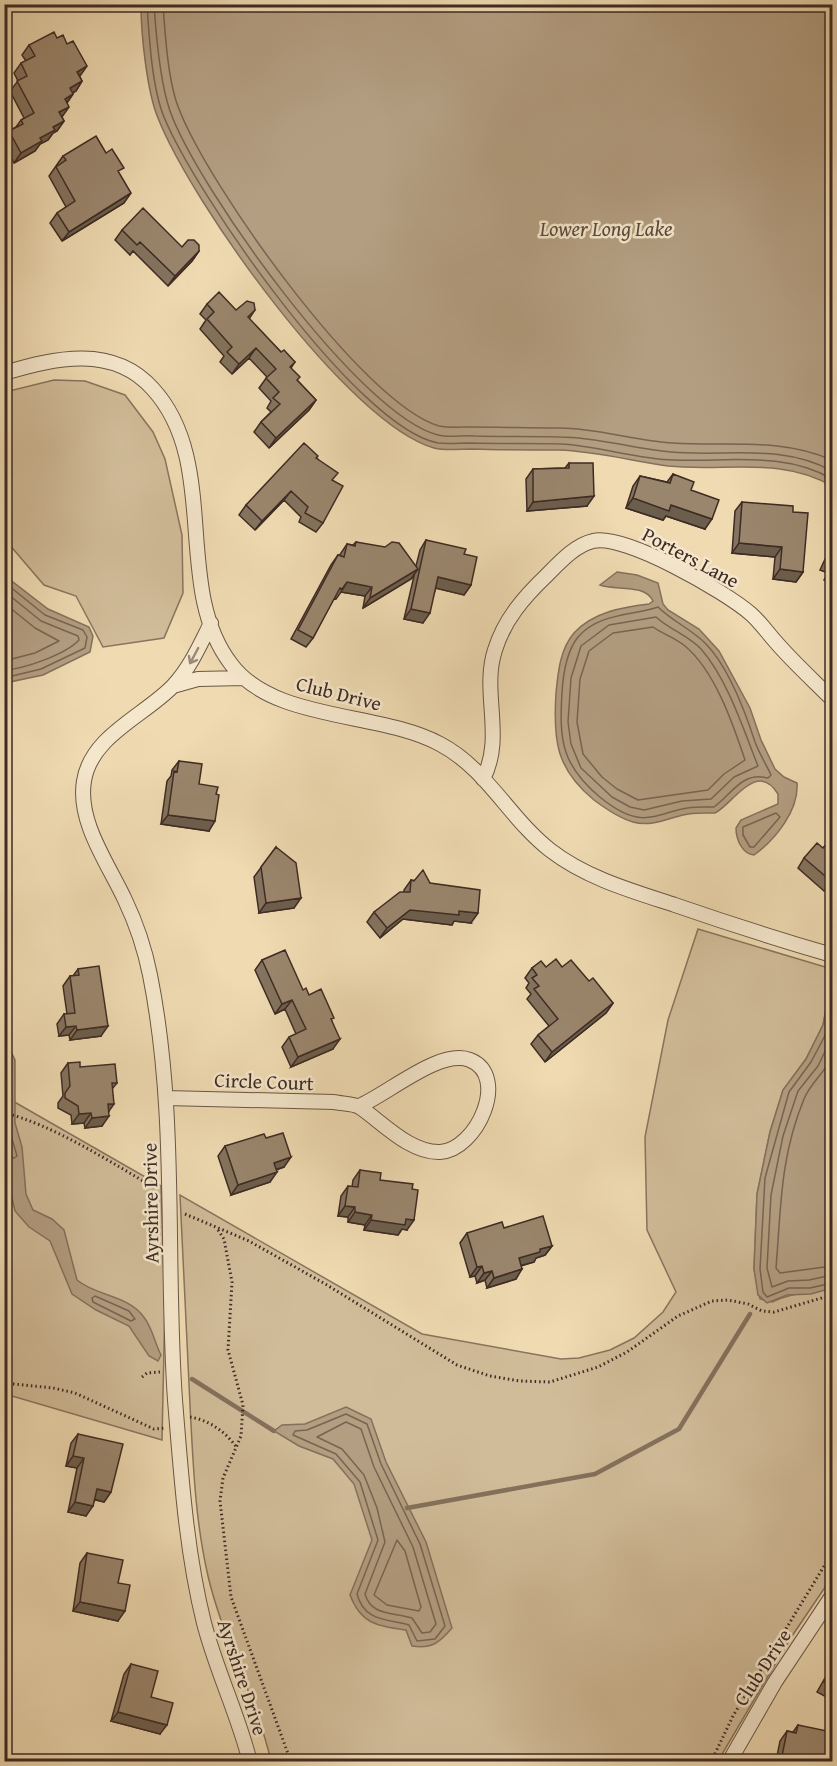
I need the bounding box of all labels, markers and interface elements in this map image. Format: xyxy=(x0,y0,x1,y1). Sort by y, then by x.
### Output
water label: Lower Long Lake xyxy=(539,213,672,244)
street label: Porters Lane xyxy=(637,519,745,595)
one-way arrow xyxy=(188,647,200,664)
street label: Club Drive xyxy=(293,668,385,718)
street label: Circle Court xyxy=(214,1065,314,1097)
street label: Ayrshire Drive xyxy=(134,1142,166,1264)
street label: Ayrshire Drive xyxy=(211,1615,275,1739)
street label: Club Drive xyxy=(726,1623,798,1711)

